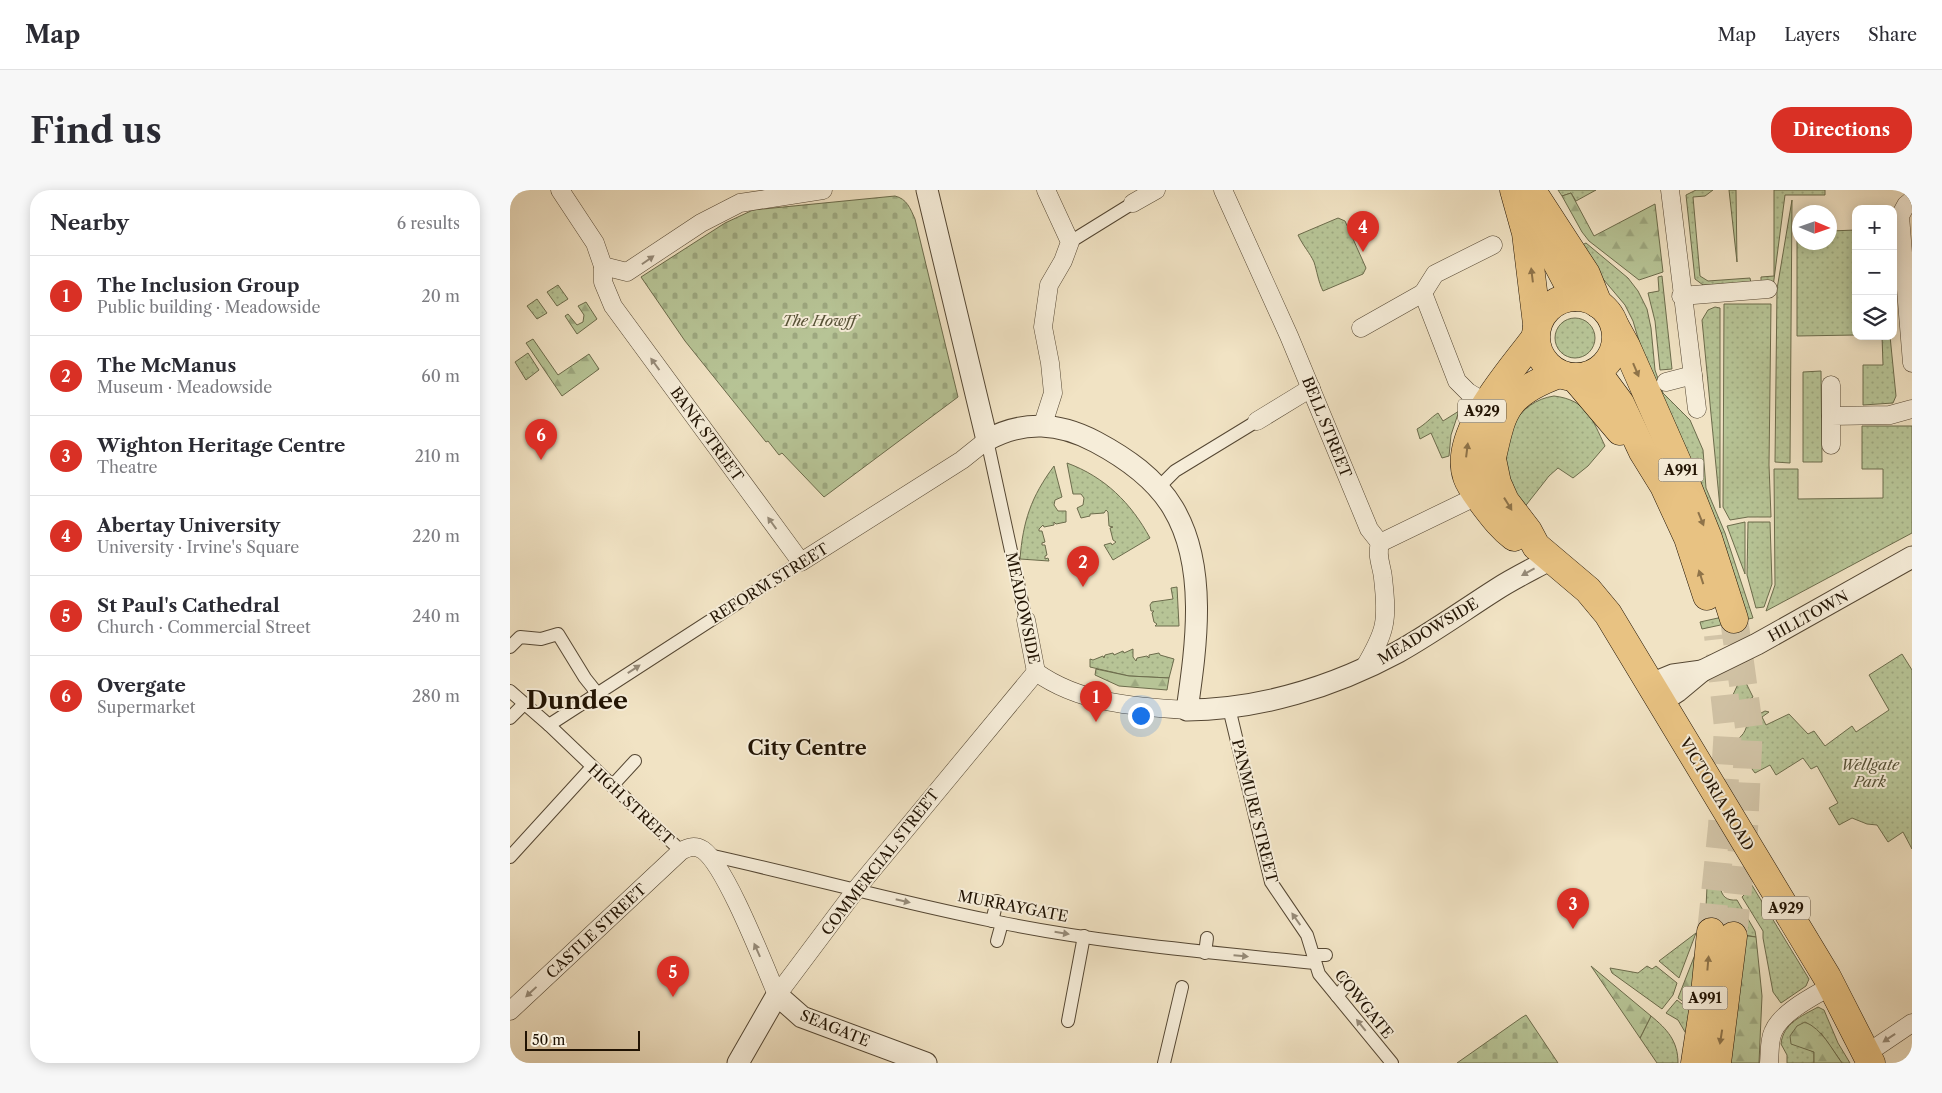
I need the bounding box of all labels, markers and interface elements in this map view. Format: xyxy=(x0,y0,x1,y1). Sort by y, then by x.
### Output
text: Map xyxy=(25,20,80,49)
text: Map xyxy=(1718,24,1756,46)
text: Layers xyxy=(1784,24,1840,46)
text: Share xyxy=(1868,24,1917,46)
button: Directions xyxy=(1771,107,1912,153)
text: Find us xyxy=(30,109,162,152)
north arrow xyxy=(1792,205,1837,250)
map controls xyxy=(1852,205,1897,340)
button: + xyxy=(1852,205,1897,250)
text: Nearby xyxy=(50,210,129,235)
pin: 4 xyxy=(1347,211,1379,252)
text: 6 results xyxy=(397,213,460,233)
button: − xyxy=(1852,250,1897,295)
one-way arrow xyxy=(641,255,654,265)
one-way arrow xyxy=(1528,267,1536,283)
text: The Inclusion Group xyxy=(97,274,300,297)
text: 1 xyxy=(62,286,70,306)
text: 20 m xyxy=(421,286,460,306)
button: layers xyxy=(1852,295,1897,340)
text: Public building · Meadowside xyxy=(97,297,320,317)
park label: The Howff xyxy=(782,311,861,330)
text: The McManus xyxy=(97,354,236,377)
one-way arrow xyxy=(650,357,660,371)
one-way arrow xyxy=(1632,363,1640,378)
text: 2 xyxy=(61,366,71,386)
text: 60 m xyxy=(421,366,460,386)
street label: BELL STREET xyxy=(1298,374,1356,481)
text: Museum · Meadowside xyxy=(97,377,272,397)
street label: BANK STREET xyxy=(666,383,748,486)
road number: A929 xyxy=(1458,400,1506,422)
pin: 6 xyxy=(525,419,557,460)
text: Wighton Heritage Centre xyxy=(97,434,345,457)
one-way arrow xyxy=(1463,442,1471,458)
text: 3 xyxy=(61,446,71,466)
text: 210 m xyxy=(415,446,460,466)
text: Theatre xyxy=(97,457,158,477)
road number: A991 xyxy=(1658,458,1704,482)
one-way arrow xyxy=(1503,498,1513,511)
one-way arrow xyxy=(1697,512,1705,527)
text: Abertay University xyxy=(97,514,280,537)
one-way arrow xyxy=(767,517,778,530)
text: 4 xyxy=(61,526,71,546)
text: 220 m xyxy=(412,526,460,546)
text: University · Irvine's Square xyxy=(97,537,299,557)
street label: REFORM STREET xyxy=(706,538,833,627)
pin: 2 xyxy=(1067,546,1099,587)
street label: MEADOWSIDE xyxy=(1002,550,1044,666)
one-way arrow xyxy=(1521,568,1536,576)
one-way arrow xyxy=(1697,569,1705,584)
street label: HILLTOWN xyxy=(1765,586,1851,646)
text: St Paul's Cathedral xyxy=(97,594,280,617)
street label: MEADOWSIDE xyxy=(1374,594,1482,668)
text: 5 xyxy=(62,606,70,626)
text: 240 m xyxy=(412,606,460,626)
text: Church · Commercial Street xyxy=(97,617,311,637)
one-way arrow xyxy=(627,665,640,674)
text: Overgate xyxy=(97,674,186,697)
pin: 1 xyxy=(1080,681,1112,722)
district label: Dundee xyxy=(526,685,628,716)
text: 6 xyxy=(61,686,71,706)
text: 280 m xyxy=(412,686,460,706)
text: Supermarket xyxy=(97,697,195,717)
your location xyxy=(1128,703,1154,729)
street label: VICTORIA ROAD xyxy=(1675,733,1758,854)
district label: City Centre xyxy=(747,736,867,760)
street label: PANMURE STREET xyxy=(1228,737,1282,886)
park label: Wellgate Park xyxy=(1841,755,1900,791)
street label: HIGH STREET xyxy=(584,759,678,849)
street label: COMMERCIAL STREET xyxy=(817,785,943,939)
street label: CASTLE STREET xyxy=(542,879,651,982)
street label: MURRAYGATE xyxy=(956,886,1070,926)
pin: 3 xyxy=(1557,888,1589,929)
road number: A929 xyxy=(1762,896,1810,920)
one-way arrow xyxy=(895,897,910,905)
one-way arrow xyxy=(1291,912,1301,926)
one-way arrow xyxy=(1054,929,1070,937)
one-way arrow xyxy=(753,943,761,957)
one-way arrow xyxy=(1233,952,1249,960)
one-way arrow xyxy=(1705,954,1713,970)
pin: 5 xyxy=(657,956,689,997)
street label: COWGATE xyxy=(1331,966,1397,1042)
one-way arrow xyxy=(525,986,537,998)
road number: A991 xyxy=(1682,986,1728,1010)
street label: SEAGATE xyxy=(797,1005,873,1051)
one-way arrow xyxy=(1356,1019,1367,1032)
scale bar xyxy=(525,1028,640,1051)
one-way arrow xyxy=(1716,1029,1724,1045)
text: 50 m xyxy=(532,1031,565,1049)
one-way arrow xyxy=(1882,1034,1896,1043)

